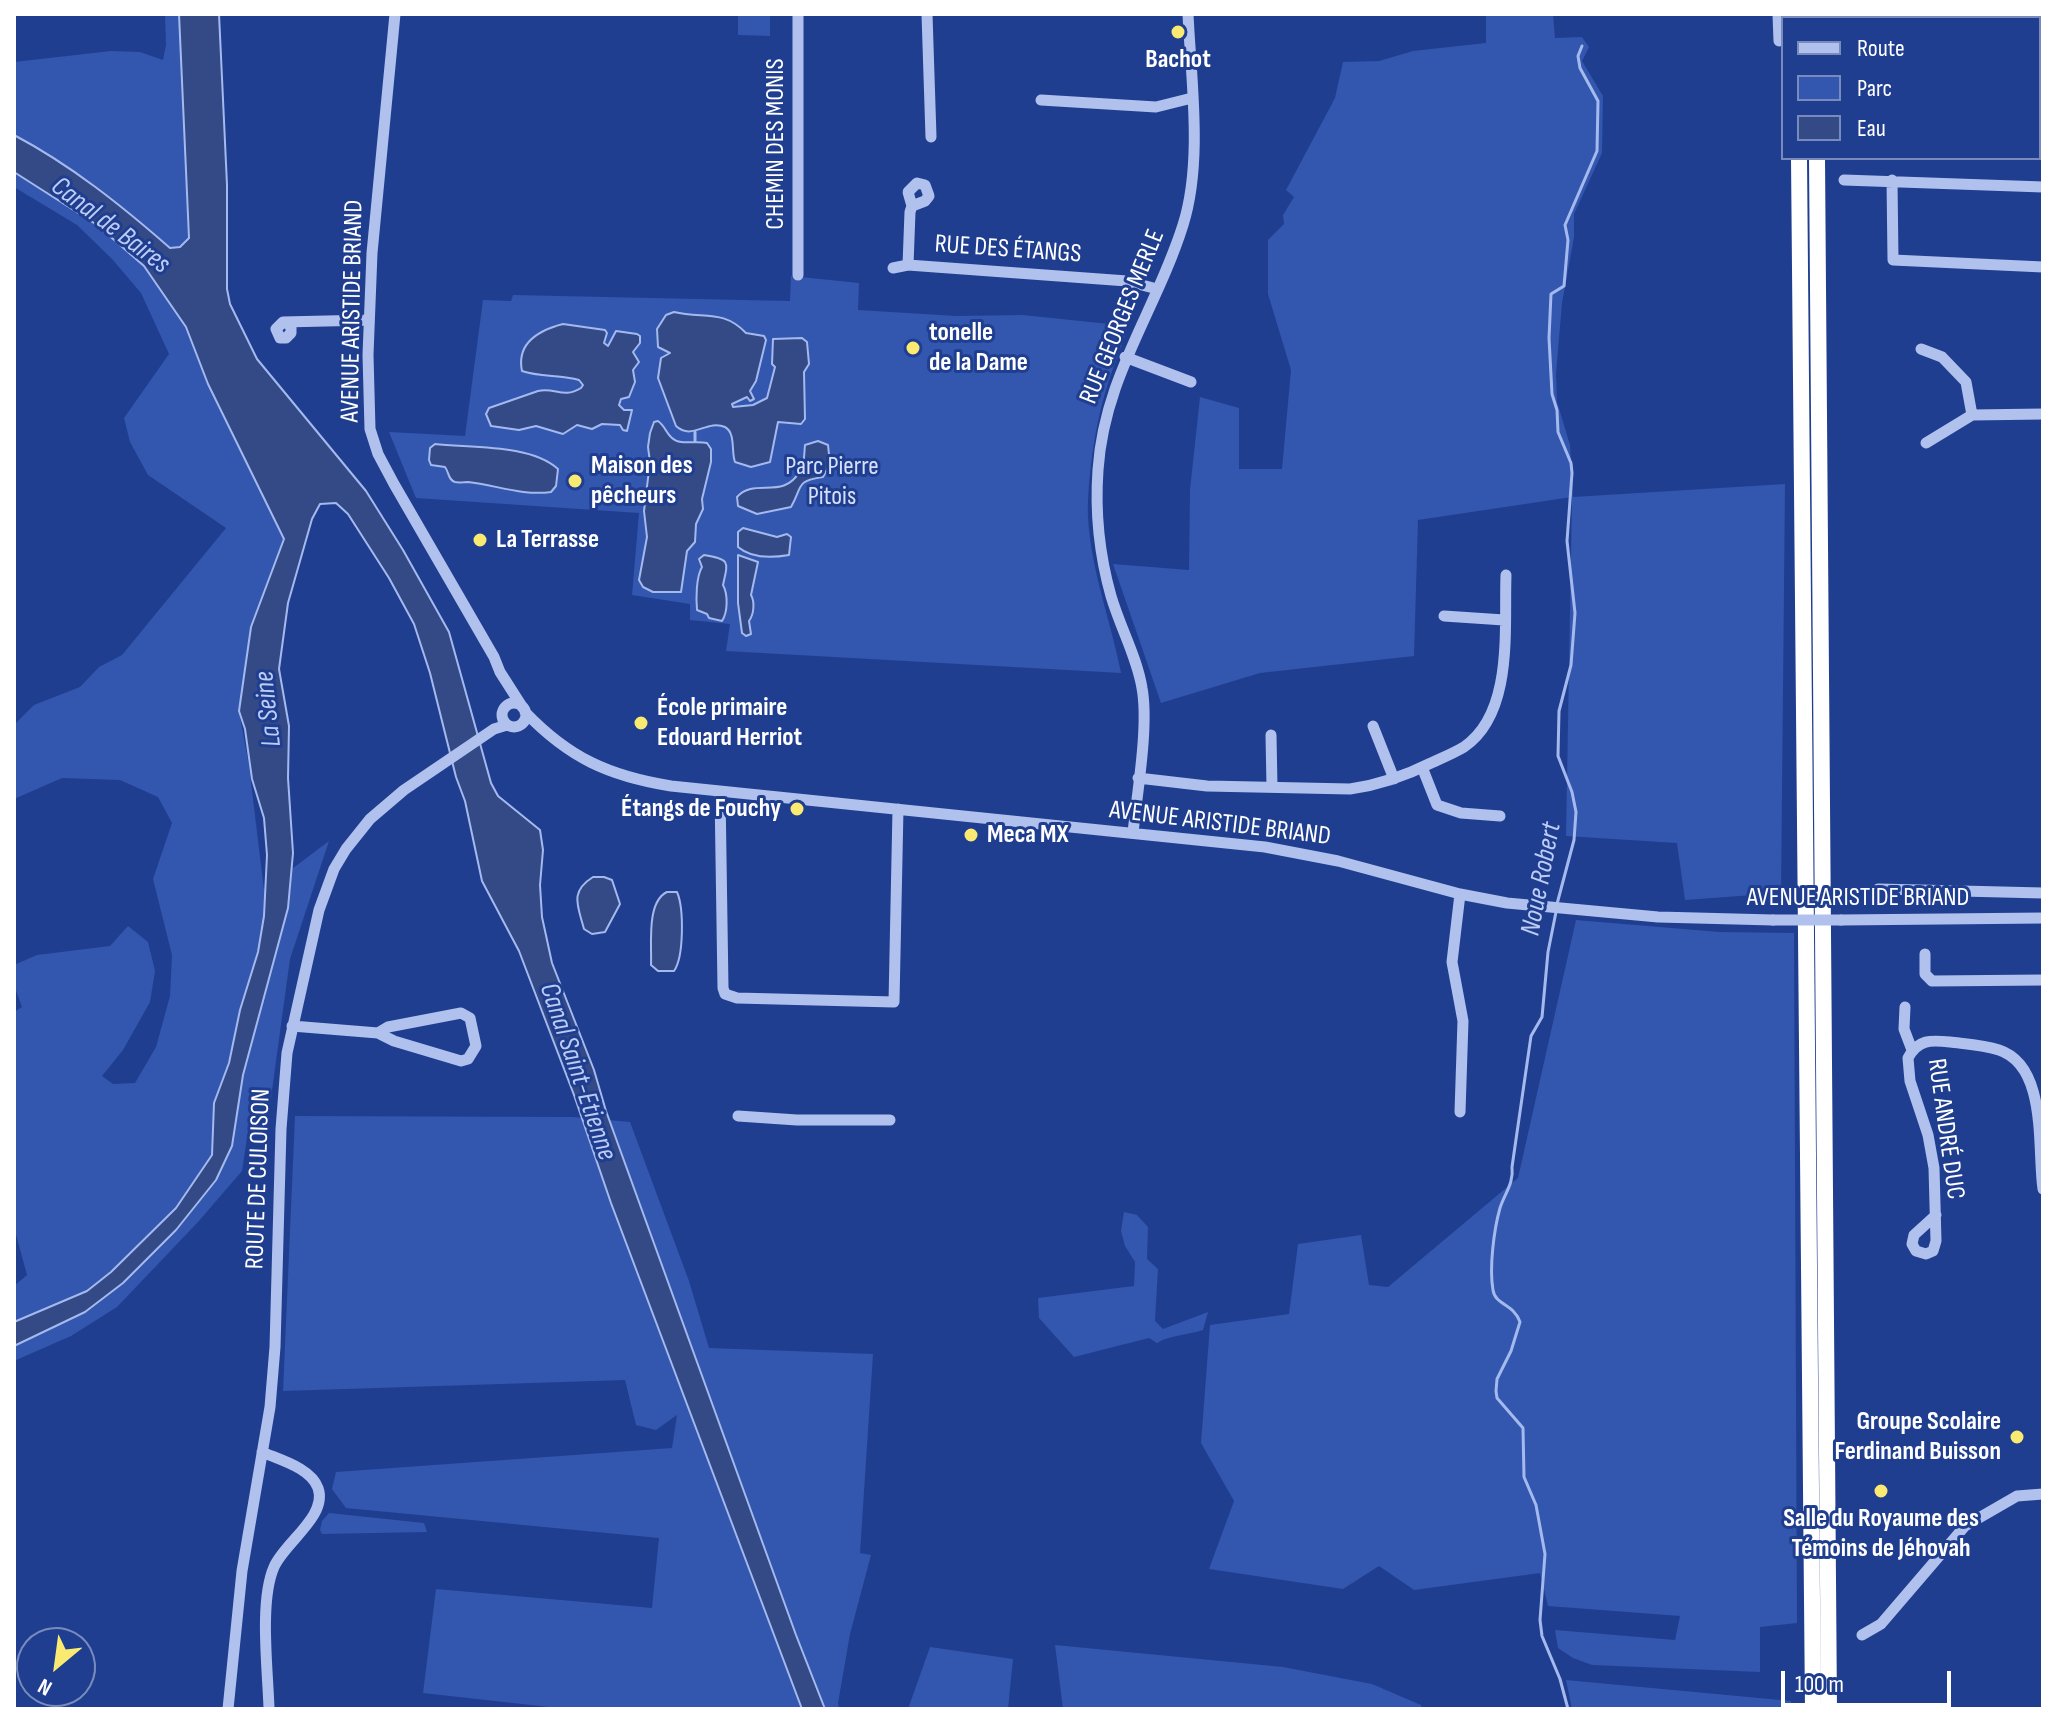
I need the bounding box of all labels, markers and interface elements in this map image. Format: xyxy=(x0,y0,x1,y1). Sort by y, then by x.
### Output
legend xyxy=(1781,16,2041,160)
marker: Bachot xyxy=(1169,23,1187,41)
text: Route xyxy=(1857,34,1905,63)
place label: Bachot xyxy=(1145,44,1211,76)
street label: CHEMIN DES MONIS xyxy=(760,58,792,230)
text: Parc xyxy=(1857,74,1892,103)
text: Eau xyxy=(1857,114,1886,143)
water label: Canal de Baires xyxy=(44,170,176,282)
street label: AVENUE ARISTIDE BRIAND xyxy=(335,199,371,423)
street label: RUE GEORGES MERLE xyxy=(1074,225,1172,409)
street label: RUE DES ÉTANGS xyxy=(934,229,1082,271)
place label: tonelle de la Dame xyxy=(929,317,1028,378)
marker: tonelle de la Dame xyxy=(904,339,922,357)
place label: Maison des pêcheurs xyxy=(591,450,693,512)
park label: Parc Pierre Pitois xyxy=(785,451,879,512)
marker: Maison des pêcheurs xyxy=(566,472,584,490)
place label: La Terrasse xyxy=(496,524,599,556)
marker: La Terrasse xyxy=(471,531,489,549)
water label: La Seine xyxy=(248,669,290,749)
place label: École primaire Edouard Herriot xyxy=(657,692,802,754)
marker: École primaire Edouard Herriot xyxy=(632,714,650,732)
place label: Étangs de Fouchy xyxy=(621,793,781,825)
street label: AVENUE ARISTIDE BRIAND xyxy=(1108,795,1332,853)
marker: Étangs de Fouchy xyxy=(788,800,806,818)
place label: Meca MX xyxy=(987,819,1069,851)
water label: Noue Robert xyxy=(1515,820,1569,938)
marker: Meca MX xyxy=(962,826,980,844)
street label: AVENUE ARISTIDE BRIAND xyxy=(1747,882,1969,914)
water label: Canal Saint-Etienne xyxy=(531,979,623,1165)
street label: RUE ANDRÉ DUC xyxy=(1920,1057,1970,1201)
street label: ROUTE DE CULOISON xyxy=(240,1088,278,1270)
place label: Groupe Scolaire Ferdinand Buisson xyxy=(1834,1406,2001,1468)
marker: Groupe Scolaire Ferdinand Buisson xyxy=(2008,1428,2026,1446)
marker: Salle du Royaume des Témoins de Jéhovah xyxy=(1872,1482,1890,1500)
place label: Salle du Royaume des Témoins de Jéhovah xyxy=(1783,1503,1979,1564)
north arrow xyxy=(16,1627,96,1707)
scale bar xyxy=(1785,1655,1955,1705)
text: 100 m xyxy=(1795,1670,1844,1699)
text: N xyxy=(33,1672,57,1701)

